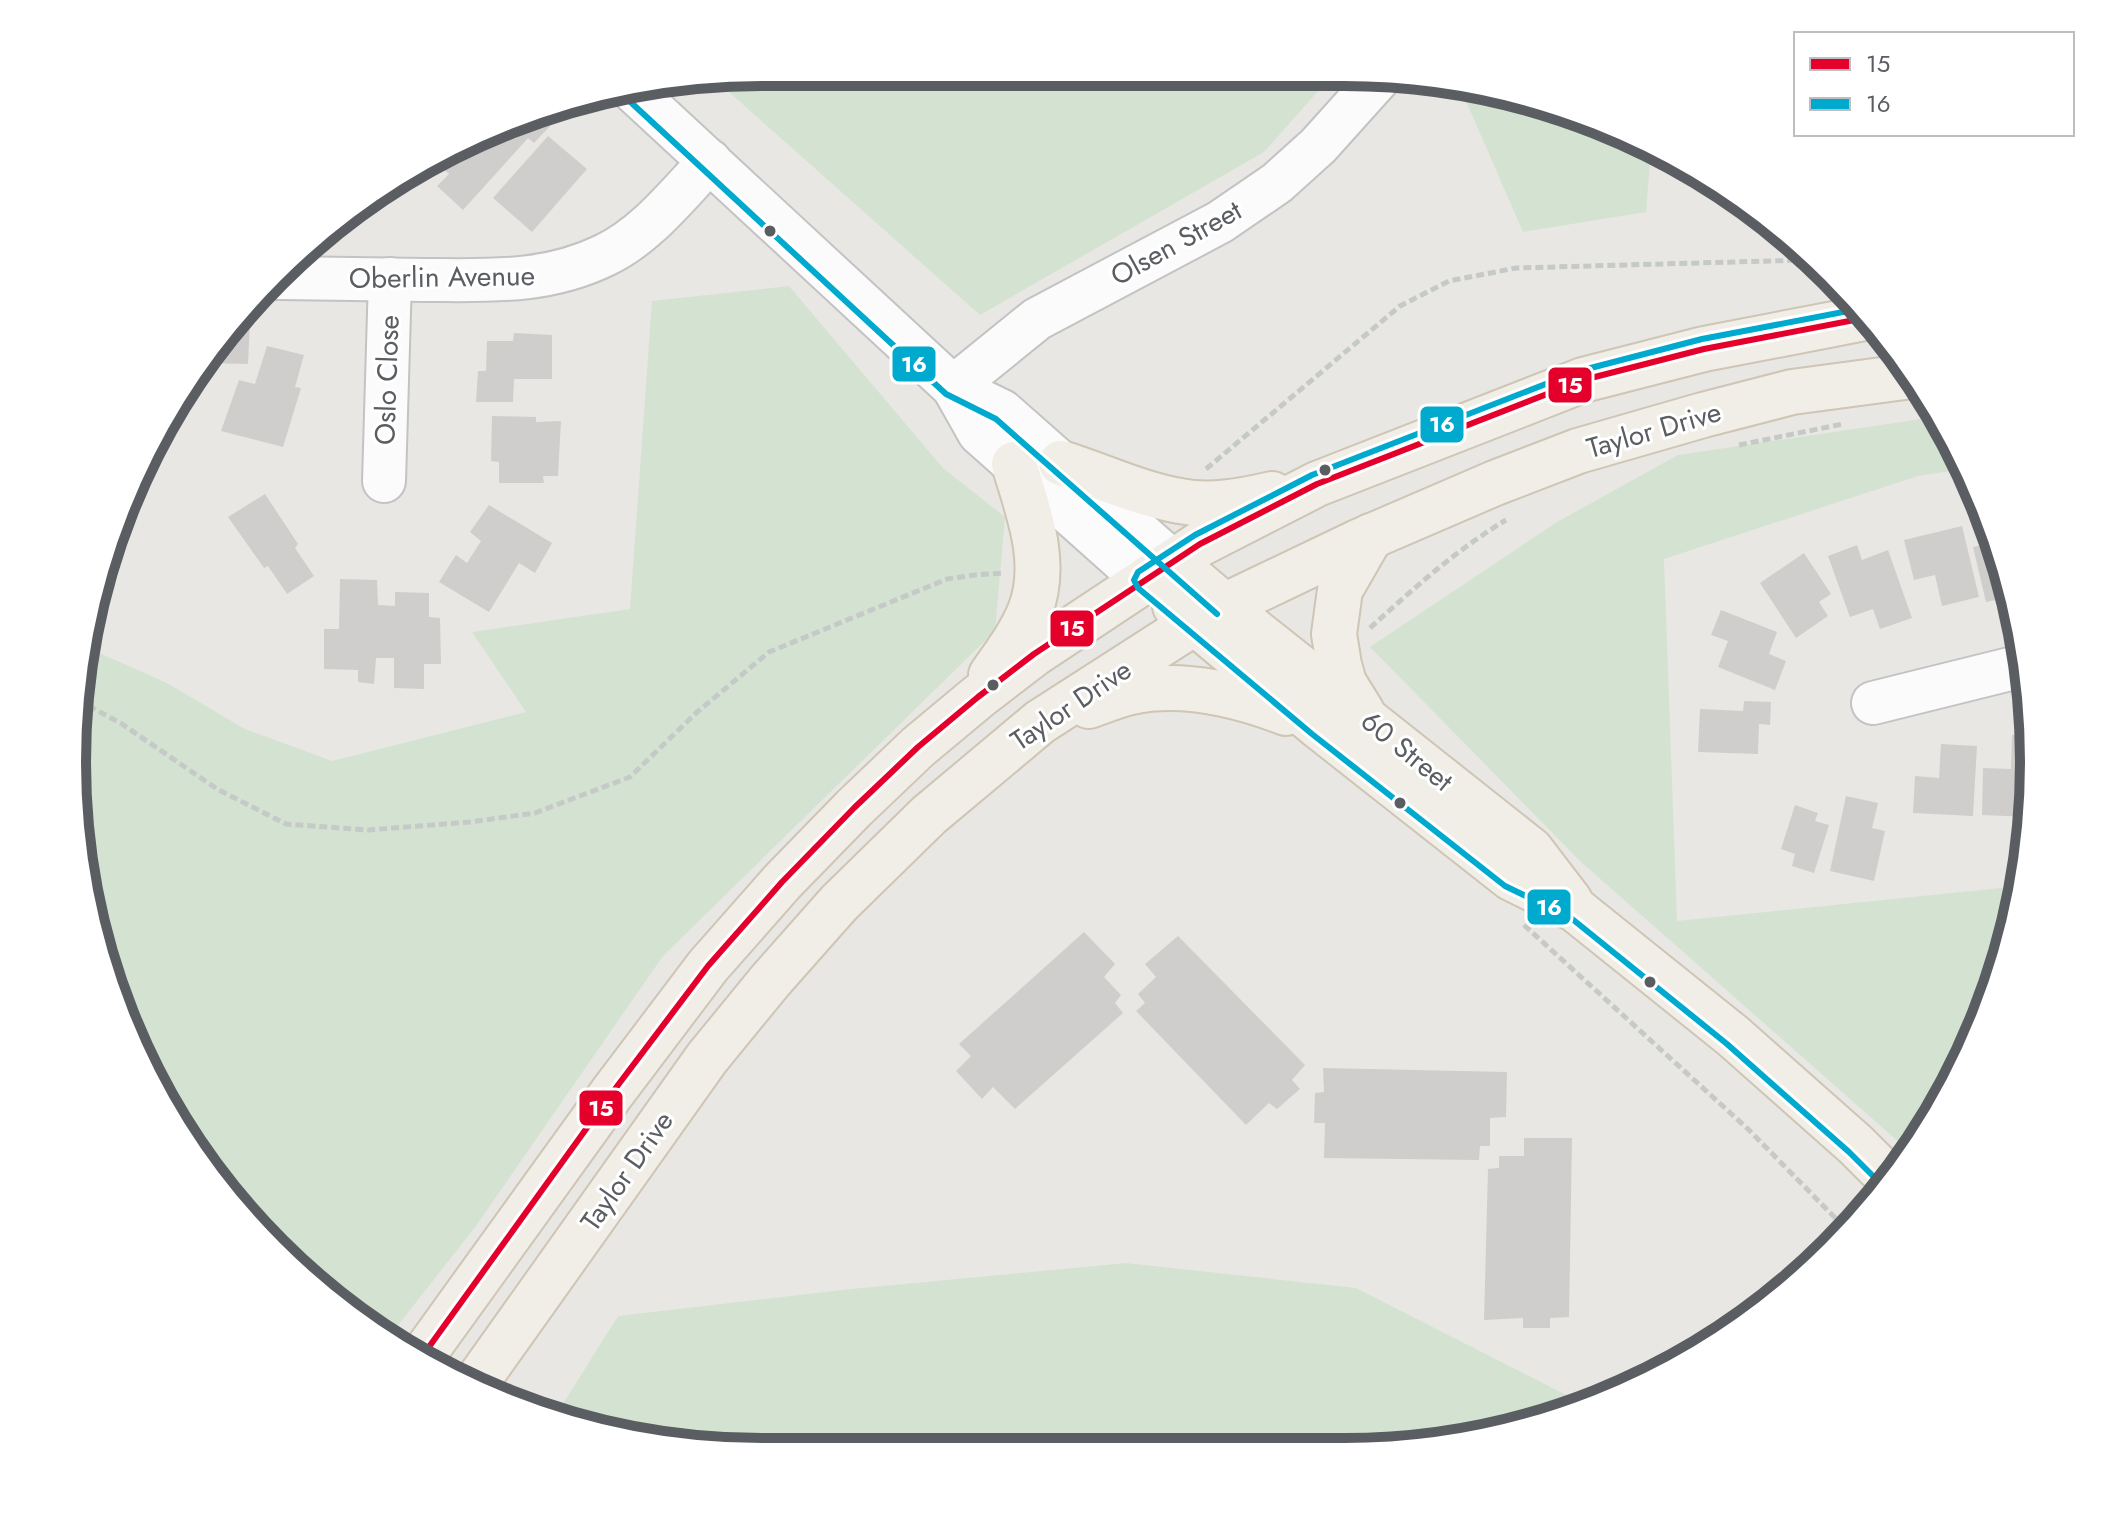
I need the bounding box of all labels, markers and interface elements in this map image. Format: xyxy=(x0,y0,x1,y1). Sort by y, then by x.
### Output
legend xyxy=(1794,32,2074,136)
text: 15 xyxy=(1866,46,1890,81)
text: 16 xyxy=(1866,86,1891,121)
street label: Olsen Street xyxy=(1103,190,1249,296)
unlabelled marker xyxy=(762,223,778,239)
street label: Oberlin Avenue xyxy=(349,255,535,299)
street label: Oslo Close xyxy=(364,314,410,446)
line badge: 16 xyxy=(891,345,937,383)
text: 16 xyxy=(901,348,927,380)
line badge: 15 xyxy=(1547,366,1593,404)
text: 15 xyxy=(1557,369,1583,401)
street label: Taylor Drive xyxy=(1582,391,1726,469)
line badge: 16 xyxy=(1419,405,1465,444)
text: 16 xyxy=(1429,408,1455,440)
unlabelled marker xyxy=(1317,462,1333,478)
line badge: 15 xyxy=(1049,609,1095,648)
text: 15 xyxy=(1059,612,1085,644)
street label: Taylor Drive xyxy=(1002,649,1140,761)
unlabelled marker xyxy=(985,677,1001,693)
street label: 60 Street xyxy=(1352,701,1462,801)
unlabelled marker xyxy=(1392,795,1408,811)
line badge: 16 xyxy=(1526,888,1572,926)
text: 16 xyxy=(1536,891,1562,923)
unlabelled marker xyxy=(1642,974,1658,990)
line badge: 15 xyxy=(578,1089,624,1127)
text: 15 xyxy=(588,1092,614,1124)
street label: Taylor Drive xyxy=(571,1103,683,1239)

